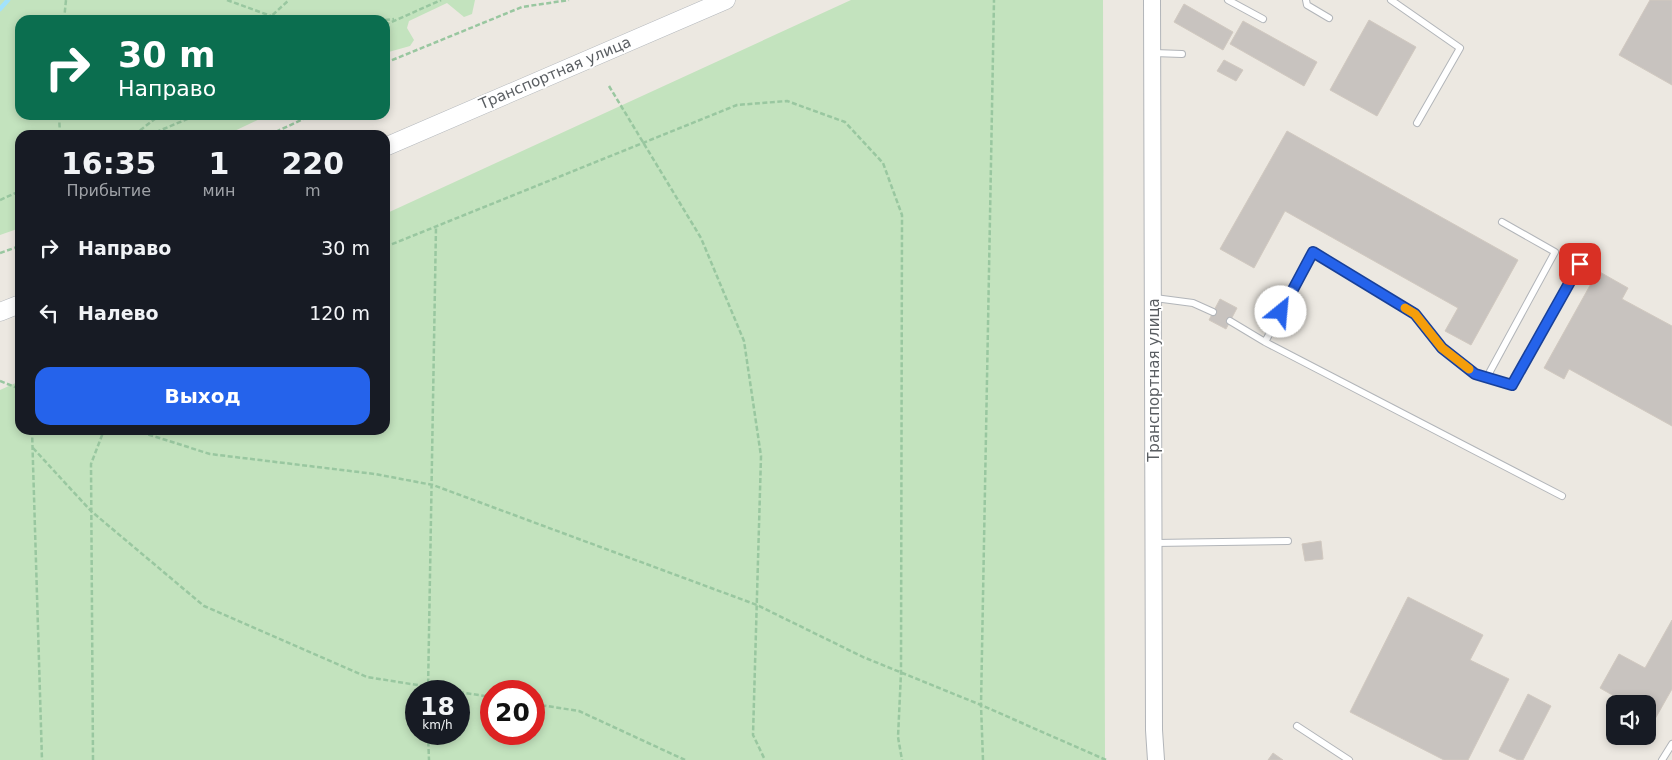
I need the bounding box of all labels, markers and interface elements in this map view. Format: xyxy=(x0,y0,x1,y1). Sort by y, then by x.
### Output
street label: Транспортная улица xyxy=(475,33,634,114)
icon: right xyxy=(35,35,100,100)
text: 30 m xyxy=(118,35,215,75)
text: Направо xyxy=(118,76,216,101)
text: 16:35 xyxy=(61,146,156,181)
text: 1 xyxy=(209,146,229,181)
text: 220 xyxy=(281,146,344,181)
text: Прибытие xyxy=(66,181,151,200)
text: мин xyxy=(202,181,235,200)
text: m xyxy=(305,181,321,200)
icon: right xyxy=(35,234,63,262)
text: Направо xyxy=(78,237,171,259)
text: 30 m xyxy=(321,237,370,259)
pin xyxy=(1559,243,1601,285)
icon: arrive xyxy=(1566,250,1594,278)
position arrow xyxy=(1254,285,1306,337)
street label: Транспортная улица xyxy=(1145,298,1163,463)
icon: left xyxy=(35,299,63,327)
text: Налево xyxy=(78,302,159,324)
text: 120 m xyxy=(309,302,370,324)
button: Выход xyxy=(35,367,370,425)
speed limit sign: 20 xyxy=(480,680,545,745)
text: 18 xyxy=(420,692,455,721)
map controls xyxy=(1606,695,1656,745)
button: sound xyxy=(1606,695,1656,745)
text: km/h xyxy=(422,718,453,732)

